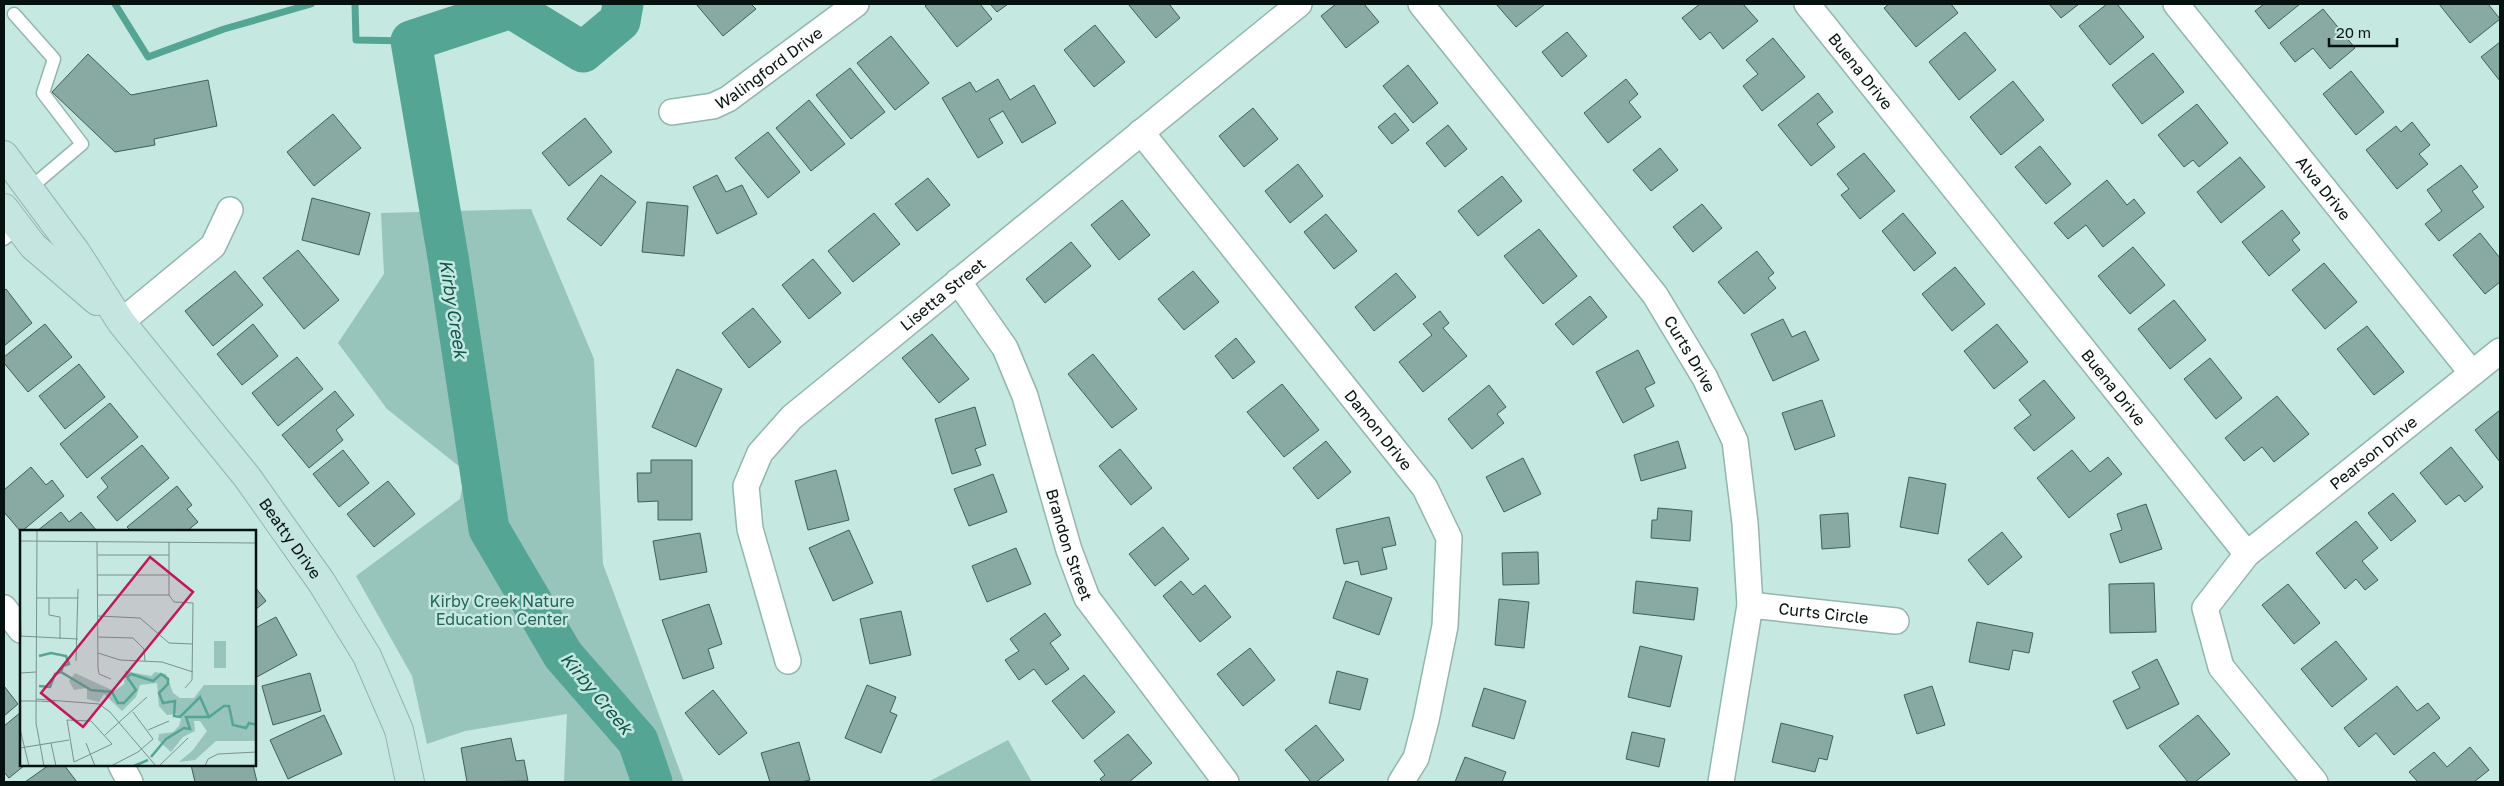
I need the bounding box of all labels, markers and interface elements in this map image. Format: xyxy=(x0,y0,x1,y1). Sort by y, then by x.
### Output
scale bar xyxy=(2329,15,2396,47)
street label: Walingford Drive xyxy=(712,22,826,114)
text: 20 m xyxy=(2336,23,2371,41)
street label: Buena Drive xyxy=(1824,29,1897,113)
street label: Alva Drive xyxy=(2292,152,2355,224)
street label: Lisetta Street xyxy=(896,254,990,335)
water label: Kirby Creek xyxy=(435,258,473,362)
street label: Curts Drive xyxy=(1660,312,1720,395)
street label: Buena Drive xyxy=(2077,345,2150,430)
street label: Damon Drive xyxy=(1340,385,1417,474)
street label: Pearson Drive xyxy=(2325,412,2421,494)
street label: Brandon Street xyxy=(1042,486,1097,603)
street label: Beatty Drive xyxy=(255,494,326,583)
inset map xyxy=(20,530,256,766)
park label: Kirby Creek Nature Education Center xyxy=(429,591,575,629)
street label: Curts Circle xyxy=(1778,598,1870,628)
water label: Kirby Creek xyxy=(557,648,639,740)

